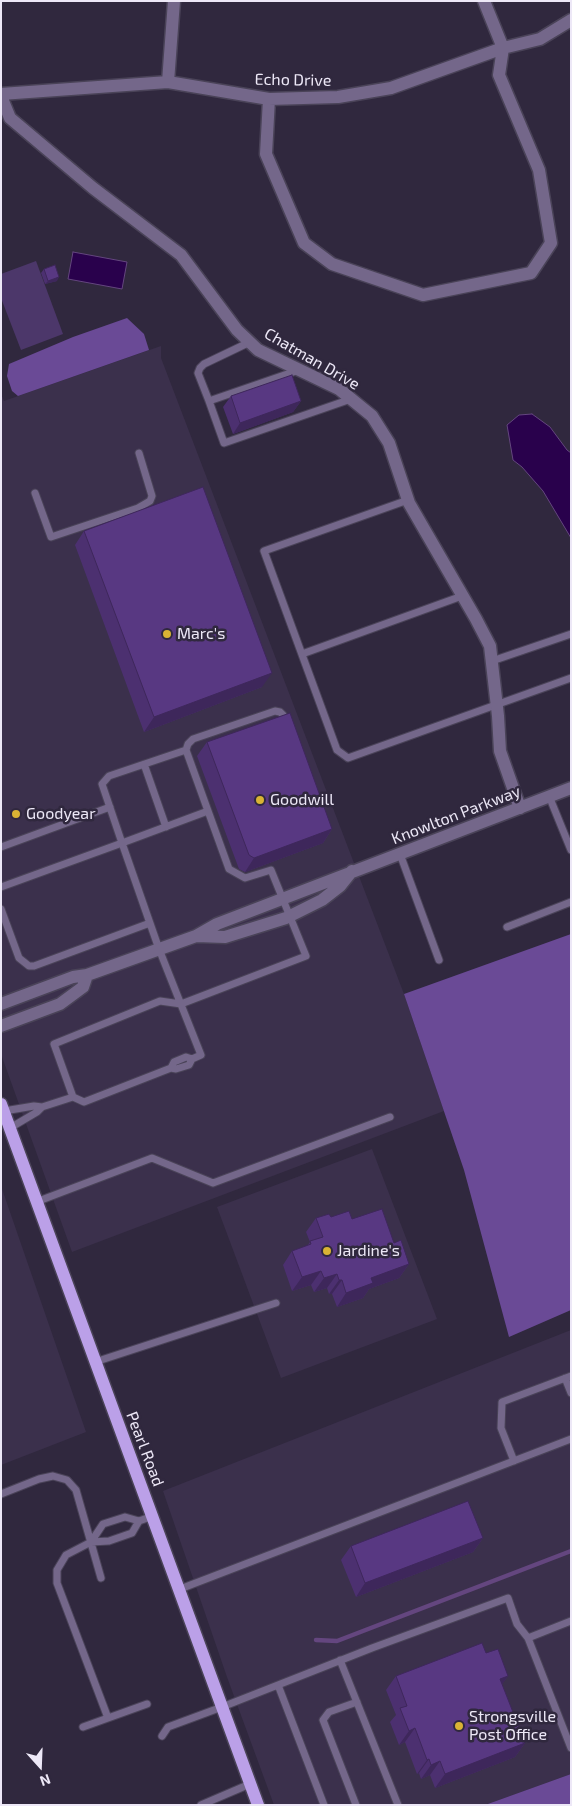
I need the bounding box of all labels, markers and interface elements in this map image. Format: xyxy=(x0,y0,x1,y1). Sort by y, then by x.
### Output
street label: Echo Drive xyxy=(254,70,332,90)
street label: Chatman Drive xyxy=(261,324,363,394)
place label: Marc's xyxy=(177,624,225,644)
marker: Marc's xyxy=(161,628,173,640)
street label: Knowlton Parkway xyxy=(389,782,523,848)
place label: Goodwill xyxy=(270,790,334,810)
marker: Goodwill xyxy=(254,794,266,806)
place label: Goodyear xyxy=(26,804,96,824)
marker: Goodyear xyxy=(10,808,22,820)
place label: Jardine's xyxy=(337,1241,400,1261)
marker: Jardine's xyxy=(321,1245,333,1257)
street label: Pearl Road xyxy=(122,1409,168,1489)
place label: Strongsville Post Office xyxy=(469,1707,556,1745)
marker: Strongsville Post Office xyxy=(453,1720,465,1732)
north arrow xyxy=(15,1741,65,1791)
text: N xyxy=(38,1771,53,1790)

